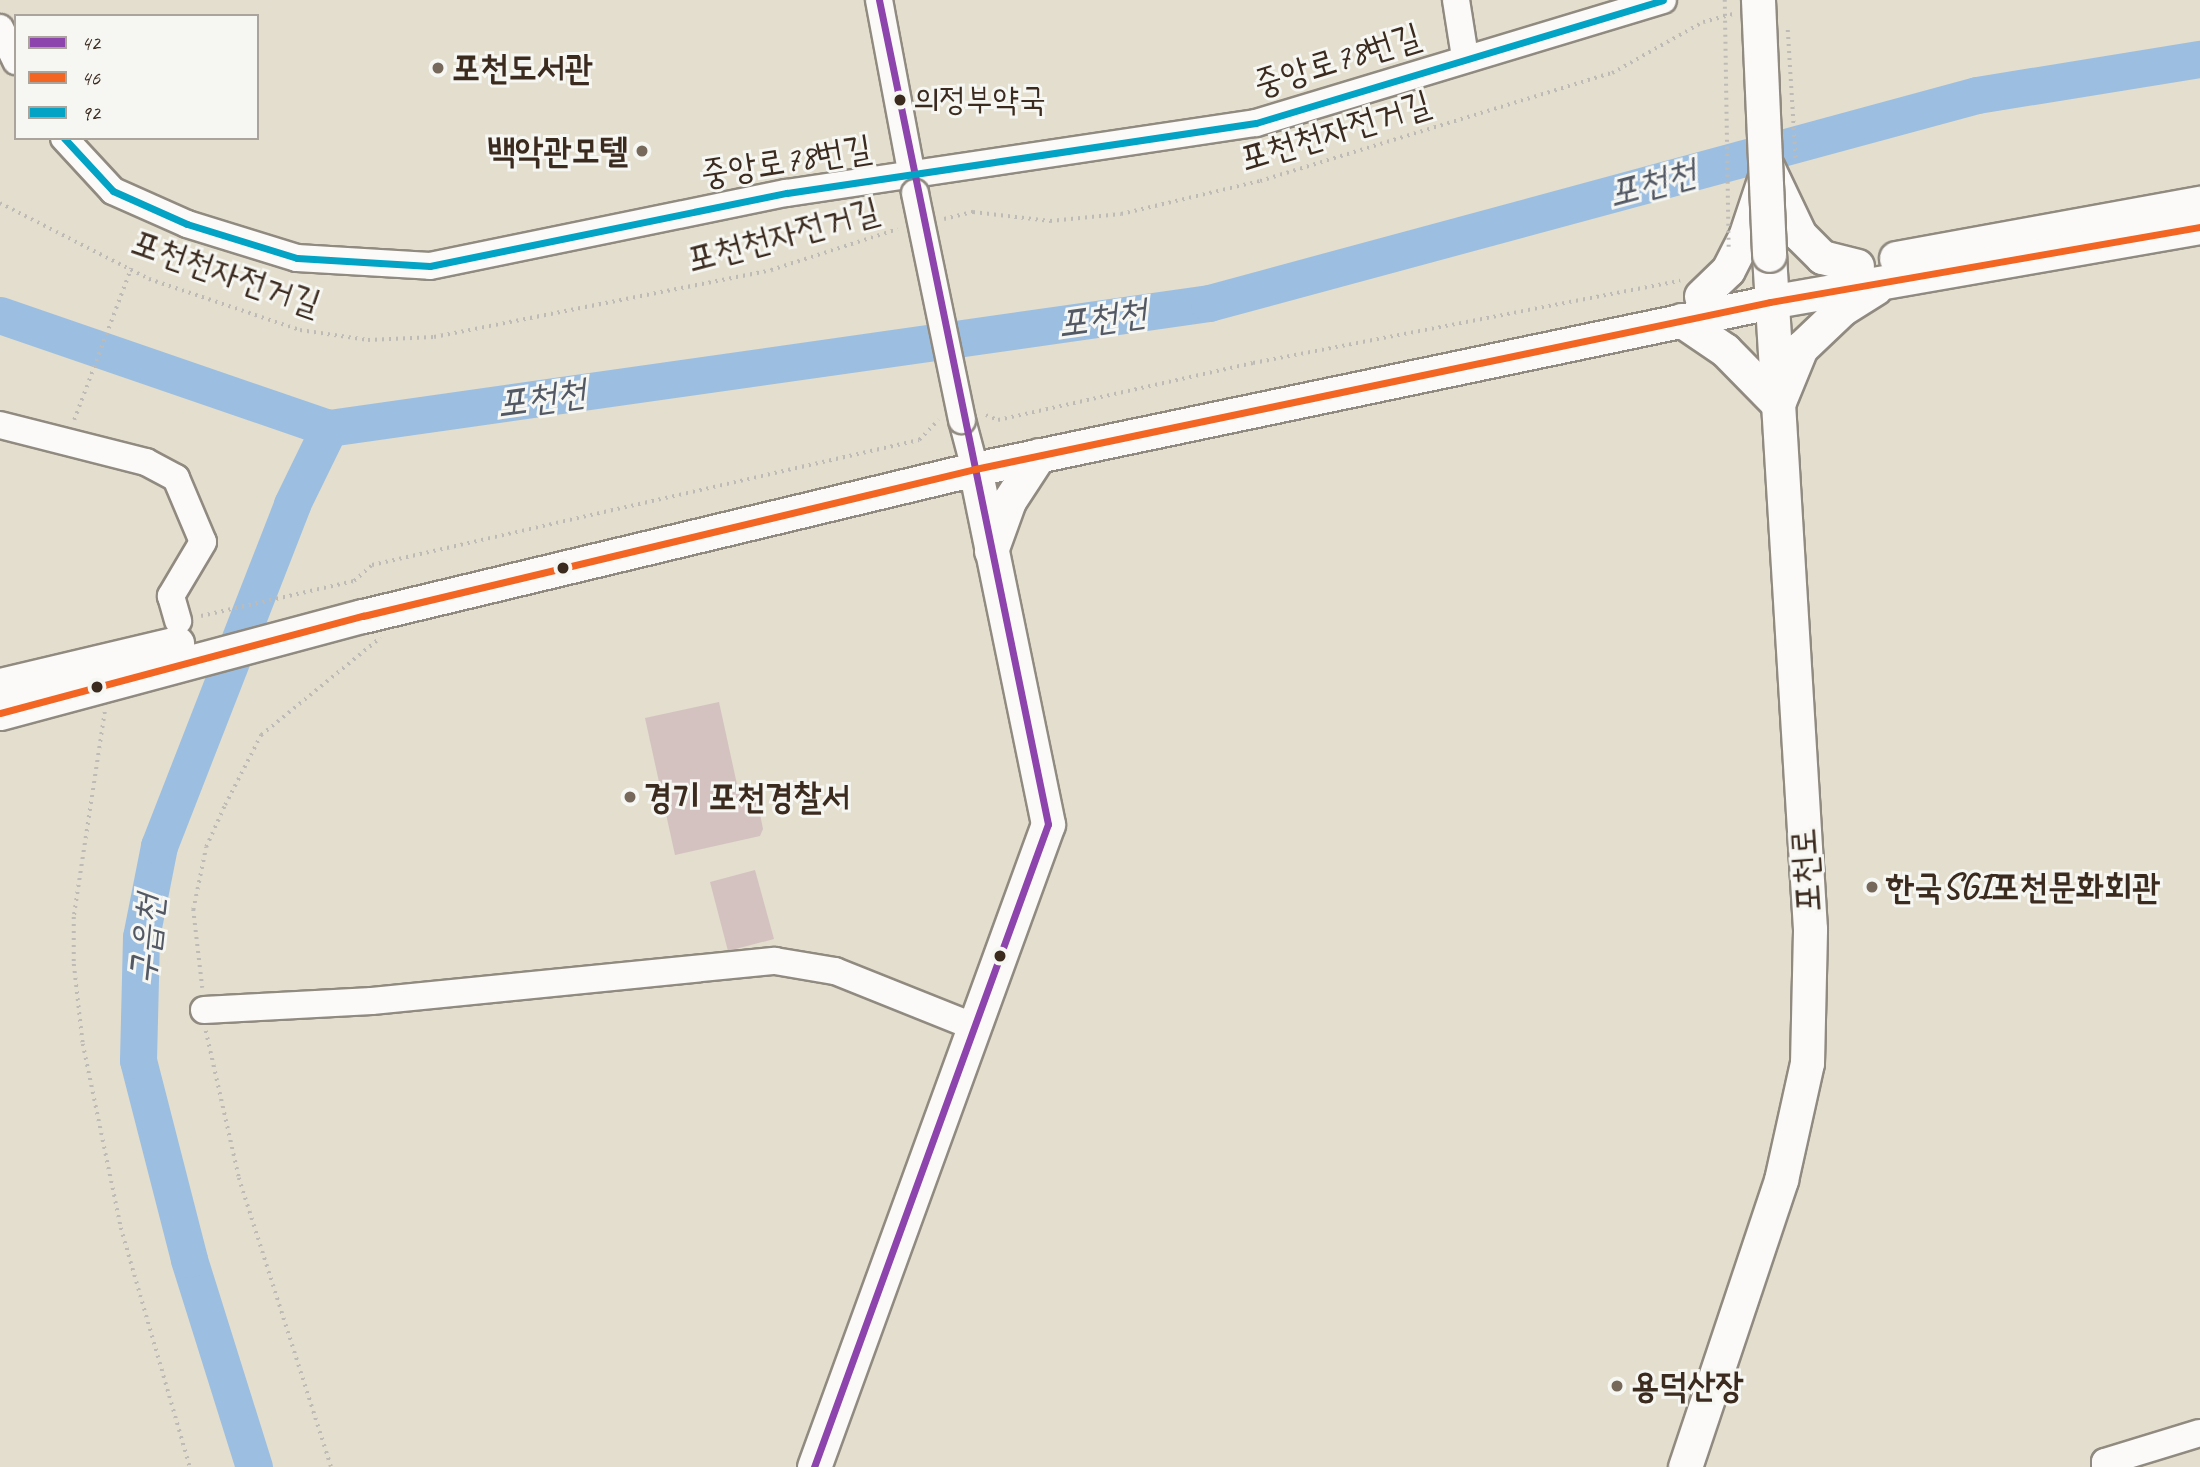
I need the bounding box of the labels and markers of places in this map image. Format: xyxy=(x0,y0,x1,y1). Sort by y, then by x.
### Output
place label: 포천도서관 xyxy=(452,47,593,89)
marker: 포천도서관 xyxy=(430,60,446,76)
place label: 의정부약국 xyxy=(913,80,1046,120)
marker: 의정부약국 xyxy=(893,93,907,107)
place label: 백악관모텔 xyxy=(487,130,628,172)
marker: 백악관모텔 xyxy=(634,143,650,159)
unlabelled marker xyxy=(556,561,570,575)
unlabelled marker xyxy=(90,680,104,694)
place label: 경기 포천경찰서 xyxy=(644,776,850,818)
marker: 경기 포천경찰서 xyxy=(622,789,638,805)
place label: 한국SGI포천문화회관 xyxy=(1886,866,2160,908)
marker: 한국SGI포천문화회관 xyxy=(1864,879,1880,895)
unlabelled marker xyxy=(993,949,1007,963)
place label: 용덕산장 xyxy=(1631,1365,1744,1407)
marker: 용덕산장 xyxy=(1609,1378,1625,1394)

